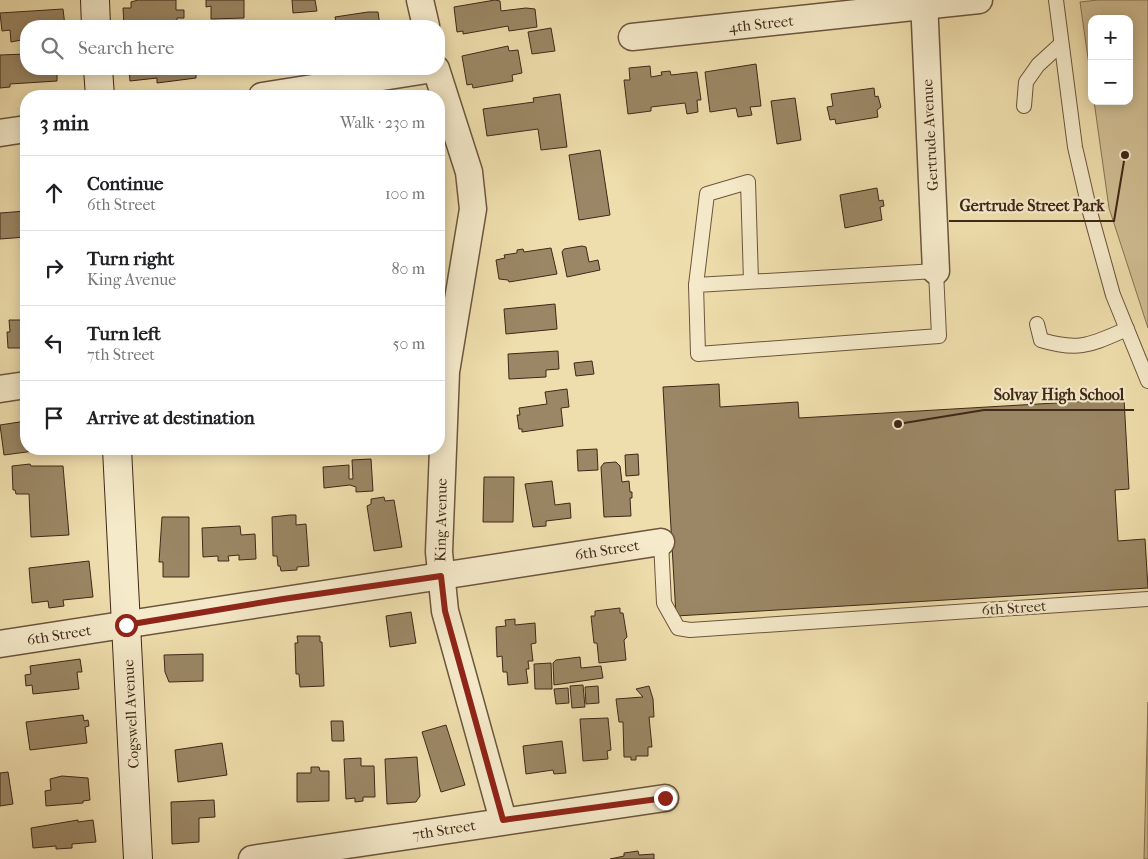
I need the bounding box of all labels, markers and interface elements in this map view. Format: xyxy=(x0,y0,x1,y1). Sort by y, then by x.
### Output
street label: 4th Street xyxy=(728,12,795,36)
map controls xyxy=(1088,15,1133,105)
button: + xyxy=(1088,15,1133,60)
search box xyxy=(20,20,445,75)
icon: search xyxy=(38,34,66,62)
text: Search here xyxy=(78,37,174,59)
button: − xyxy=(1088,60,1133,105)
street label: Gertrude Avenue xyxy=(918,78,942,191)
text: 3 min xyxy=(40,111,89,135)
text: Walk · 230 m xyxy=(340,113,425,132)
text: Continue xyxy=(87,173,163,195)
icon: ahead xyxy=(40,179,68,207)
text: 100 m xyxy=(385,184,425,203)
callout: Gertrude Street Park xyxy=(949,190,1114,221)
text: 6th Street xyxy=(87,195,156,214)
text: Gertrude Street Park xyxy=(959,196,1105,215)
text: Turn right xyxy=(87,248,174,270)
icon: right xyxy=(40,254,68,282)
text: 80 m xyxy=(391,259,425,278)
text: King Avenue xyxy=(87,270,176,289)
text: Turn left xyxy=(87,323,161,345)
icon: left xyxy=(40,329,68,357)
text: 50 m xyxy=(393,334,425,353)
text: 7th Street xyxy=(87,345,155,364)
callout: Solvay High School xyxy=(984,379,1134,410)
text: Solvay High School xyxy=(994,385,1125,405)
icon: arrive xyxy=(40,404,68,432)
text: Arrive at destination xyxy=(87,407,255,429)
street label: King Avenue xyxy=(431,477,451,562)
street label: 6th Street xyxy=(574,536,641,564)
street label: 6th Street xyxy=(981,597,1048,619)
route start xyxy=(115,614,138,637)
street label: 6th Street xyxy=(26,621,93,649)
street label: Cogswell Avenue xyxy=(119,658,143,769)
route end xyxy=(654,787,677,810)
street label: 7th Street xyxy=(411,816,478,844)

